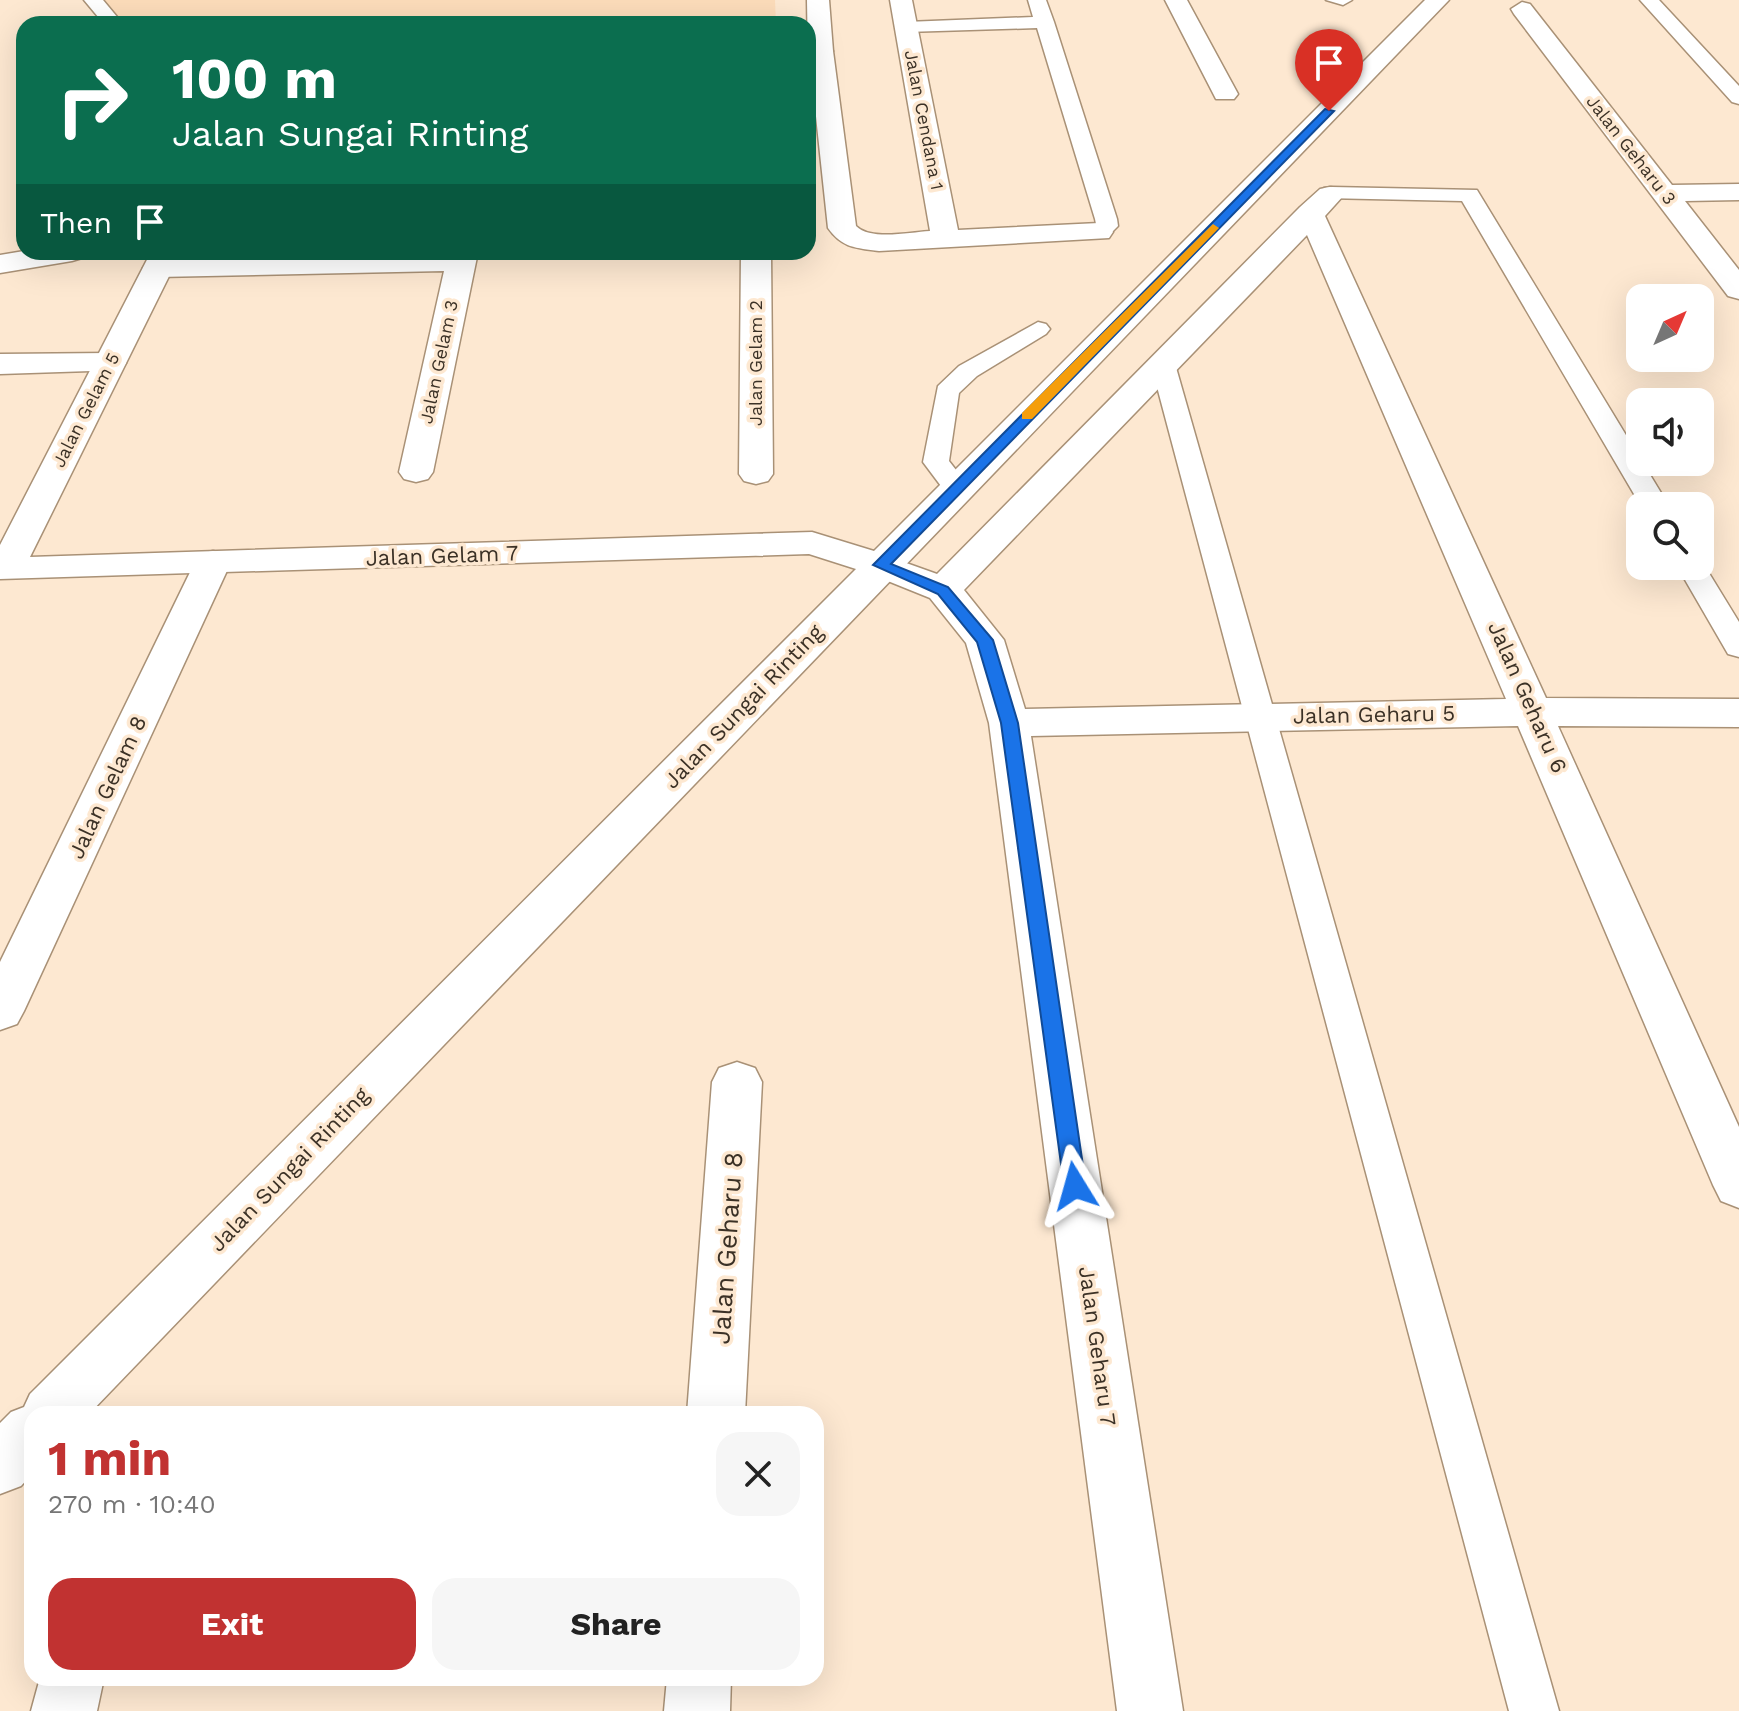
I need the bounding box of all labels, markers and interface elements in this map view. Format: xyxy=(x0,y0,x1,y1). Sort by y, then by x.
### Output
pin xyxy=(1295,29,1363,111)
icon: arrive xyxy=(1307,41,1351,85)
text: 100 m xyxy=(172,46,337,112)
icon: right xyxy=(40,48,144,152)
street label: Jalan Cendana 1 xyxy=(901,48,948,192)
street label: Jalan Geharu 3 xyxy=(1582,91,1681,209)
text: Jalan Sungai Rinting xyxy=(172,113,528,155)
icon: arrive xyxy=(128,200,172,244)
text: Then xyxy=(40,205,112,240)
north arrow xyxy=(1626,284,1714,372)
map controls xyxy=(1626,284,1714,580)
street label: Jalan Gelam 3 xyxy=(415,298,462,426)
street label: Jalan Gelam 2 xyxy=(745,300,766,426)
street label: Jalan Gelam 5 xyxy=(48,349,123,471)
button: sound xyxy=(1626,388,1714,476)
button: search xyxy=(1626,492,1714,580)
street label: Jalan Gelam 7 xyxy=(365,540,519,571)
street label: Jalan Geharu 6 xyxy=(1483,618,1572,777)
street label: Jalan Sungai Rinting xyxy=(659,619,828,793)
street label: Jalan Geharu 5 xyxy=(1293,701,1455,728)
street label: Jalan Gelam 8 xyxy=(63,712,151,863)
street label: Jalan Sungai Rinting xyxy=(205,1082,374,1256)
position arrow xyxy=(1033,1144,1117,1228)
street label: Jalan Geharu 8 xyxy=(705,1151,749,1345)
street label: Jalan Geharu 7 xyxy=(1074,1265,1121,1428)
text: 1 min xyxy=(48,1430,171,1487)
button: close xyxy=(716,1432,800,1516)
text: 270 m · 10:40 xyxy=(48,1489,216,1519)
button: Exit xyxy=(48,1578,416,1670)
button: Share xyxy=(432,1578,800,1670)

